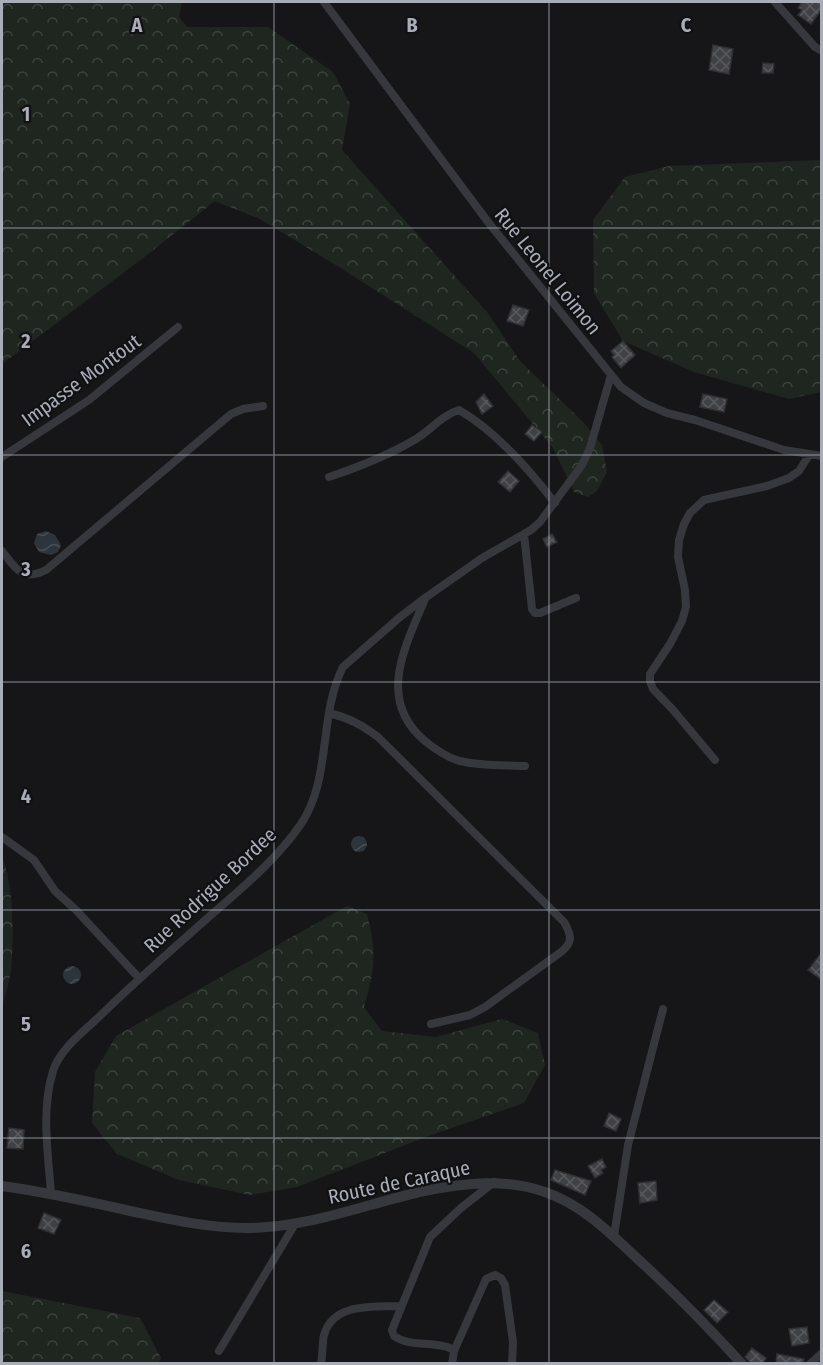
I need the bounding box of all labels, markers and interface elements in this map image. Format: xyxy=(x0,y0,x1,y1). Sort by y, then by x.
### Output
text: A xyxy=(131,13,144,37)
text: B xyxy=(406,13,418,37)
text: C xyxy=(681,13,692,37)
text: 1 xyxy=(22,102,30,126)
street label: Rue Leonel Loimon xyxy=(490,203,606,339)
street label: Impasse Montout xyxy=(17,329,146,431)
text: 2 xyxy=(20,329,31,353)
text: 3 xyxy=(20,557,31,581)
text: 4 xyxy=(21,784,31,808)
street label: Rue Rodrigue Bordee xyxy=(139,822,281,958)
text: 5 xyxy=(21,1012,31,1036)
street label: Route de Caraque xyxy=(326,1155,472,1209)
text: 6 xyxy=(21,1239,31,1263)

